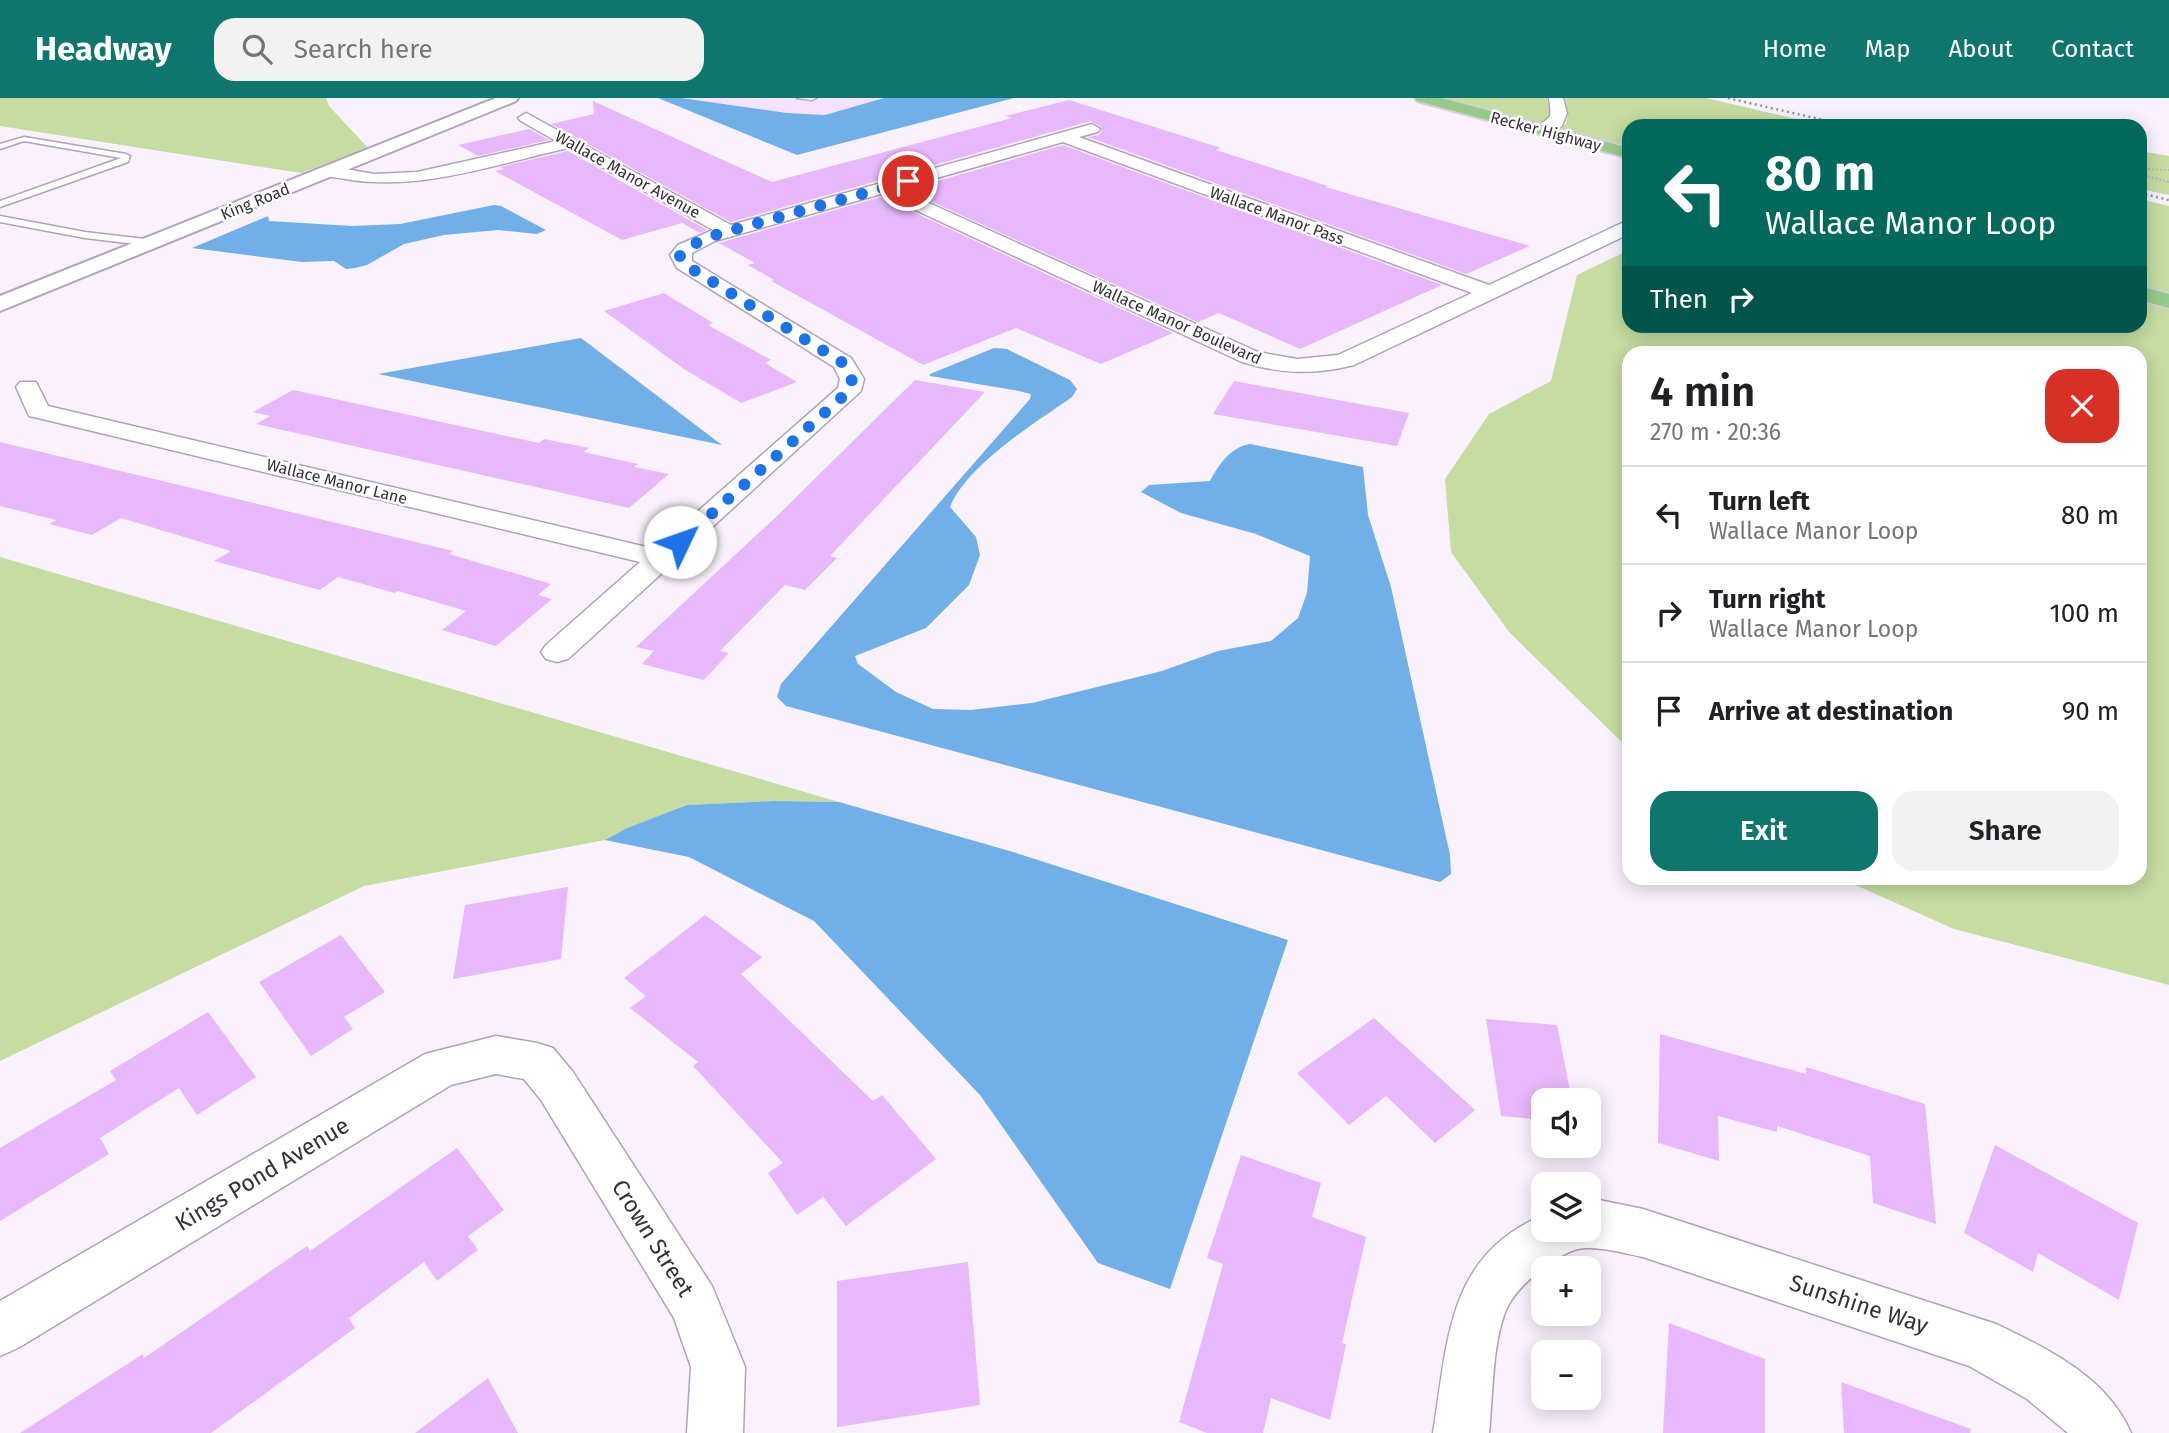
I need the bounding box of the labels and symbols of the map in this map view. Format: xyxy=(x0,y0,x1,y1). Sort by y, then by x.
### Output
street label: Recker Highway xyxy=(1488,108,1603,155)
street label: Wallace Manor Avenue xyxy=(552,127,704,222)
pin xyxy=(878,151,938,211)
street label: King Road xyxy=(218,179,292,224)
street label: Wallace Manor Pass xyxy=(1207,182,1347,249)
street label: Wallace Manor Boulevard xyxy=(1089,277,1264,368)
street label: Wallace Manor Lane xyxy=(264,455,409,508)
position arrow xyxy=(643,505,717,579)
street label: Kings Pond Avenue xyxy=(170,1111,354,1237)
street label: Crown Street xyxy=(606,1174,700,1302)
street label: Sunshine Way xyxy=(1786,1268,1932,1340)

